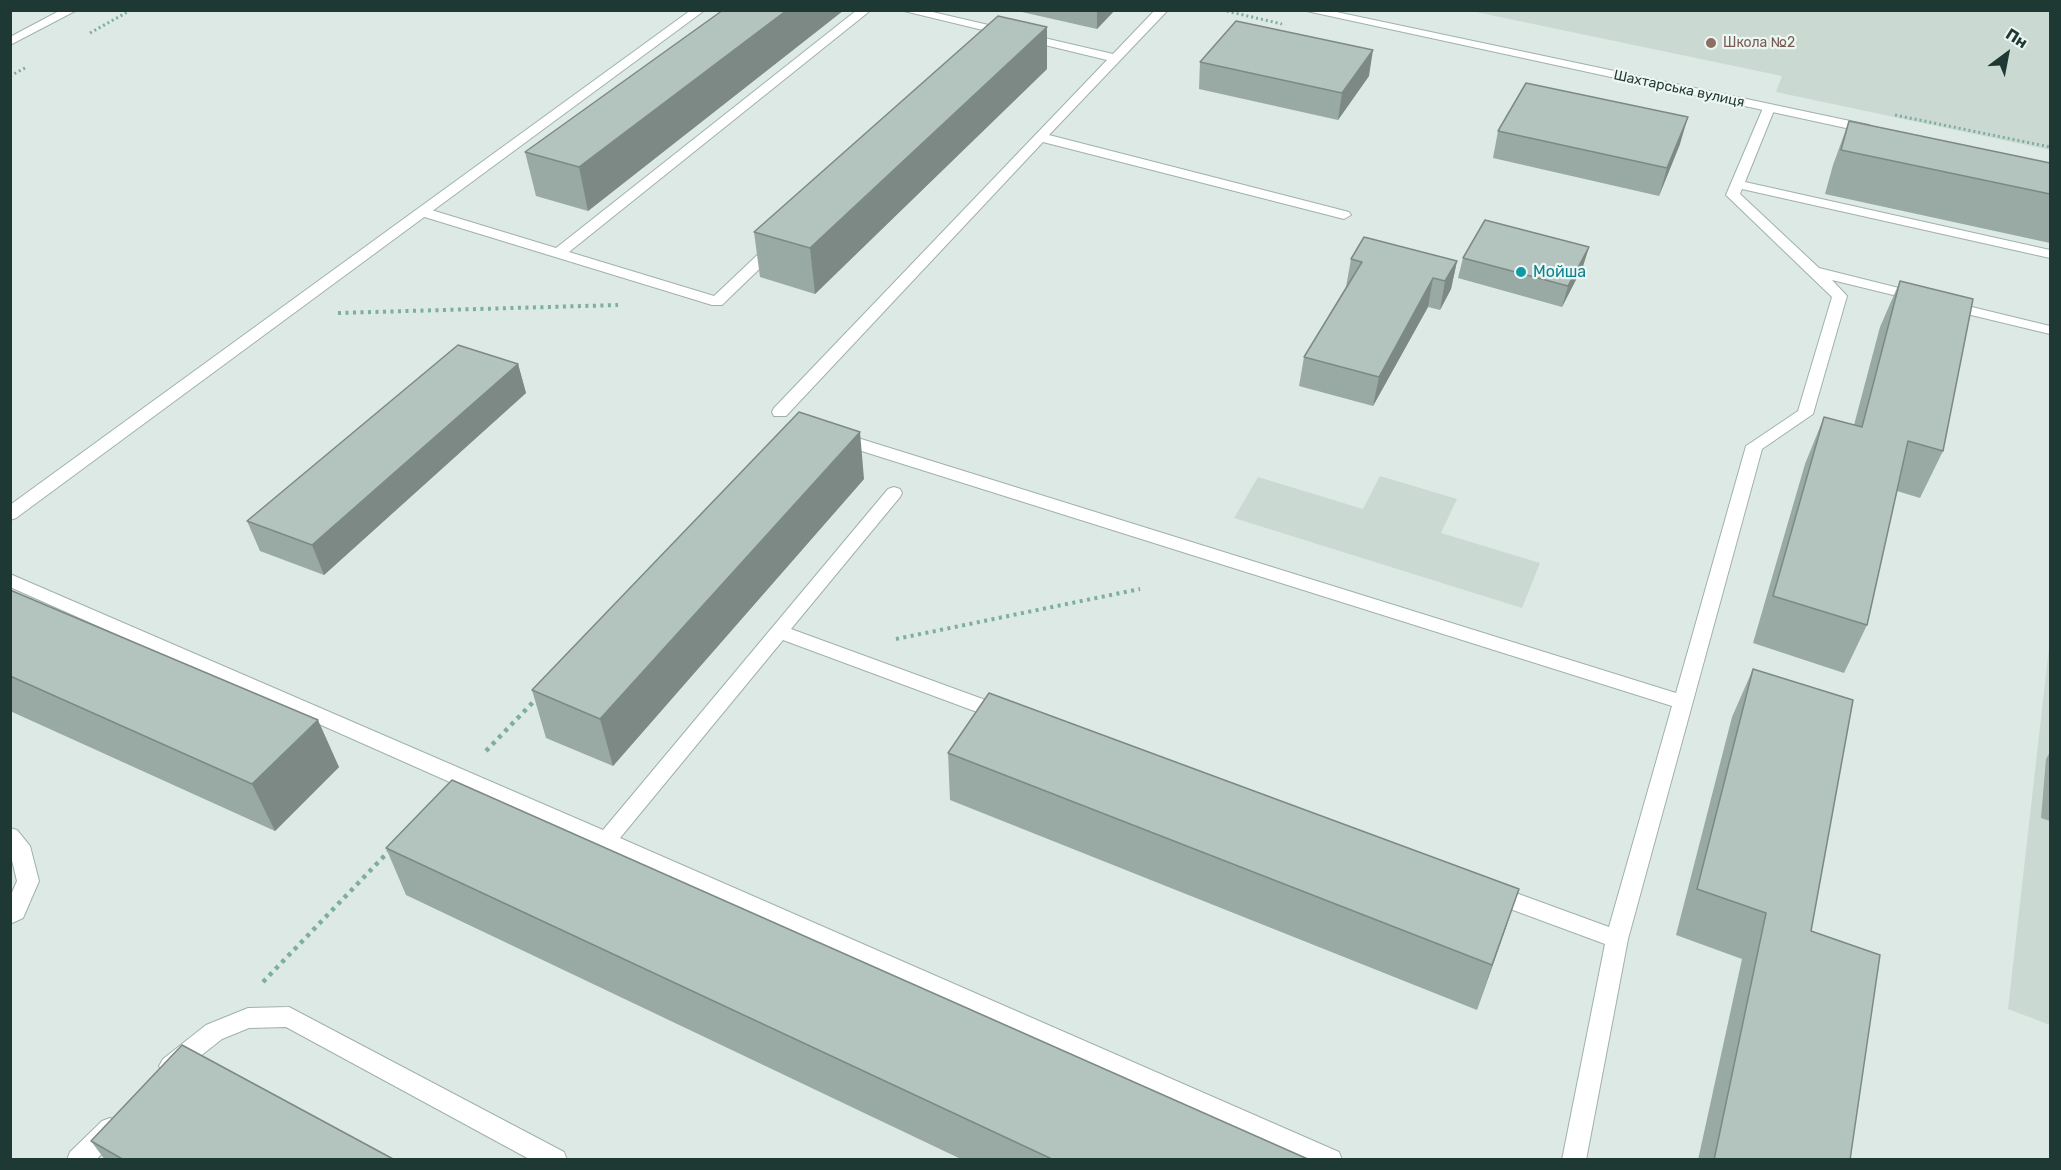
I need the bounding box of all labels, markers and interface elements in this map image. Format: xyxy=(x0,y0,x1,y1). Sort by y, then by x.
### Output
north arrow xyxy=(1977,24,2037,84)
text: Пн xyxy=(2002,24,2031,52)
place label: Школа №2 xyxy=(1723,35,1795,51)
marker: Школа №2 xyxy=(1704,36,1718,50)
street label: Шахтарська вулиця xyxy=(1612,67,1746,111)
place label: Мойша xyxy=(1533,262,1586,282)
marker: Мойша xyxy=(1514,265,1528,279)

